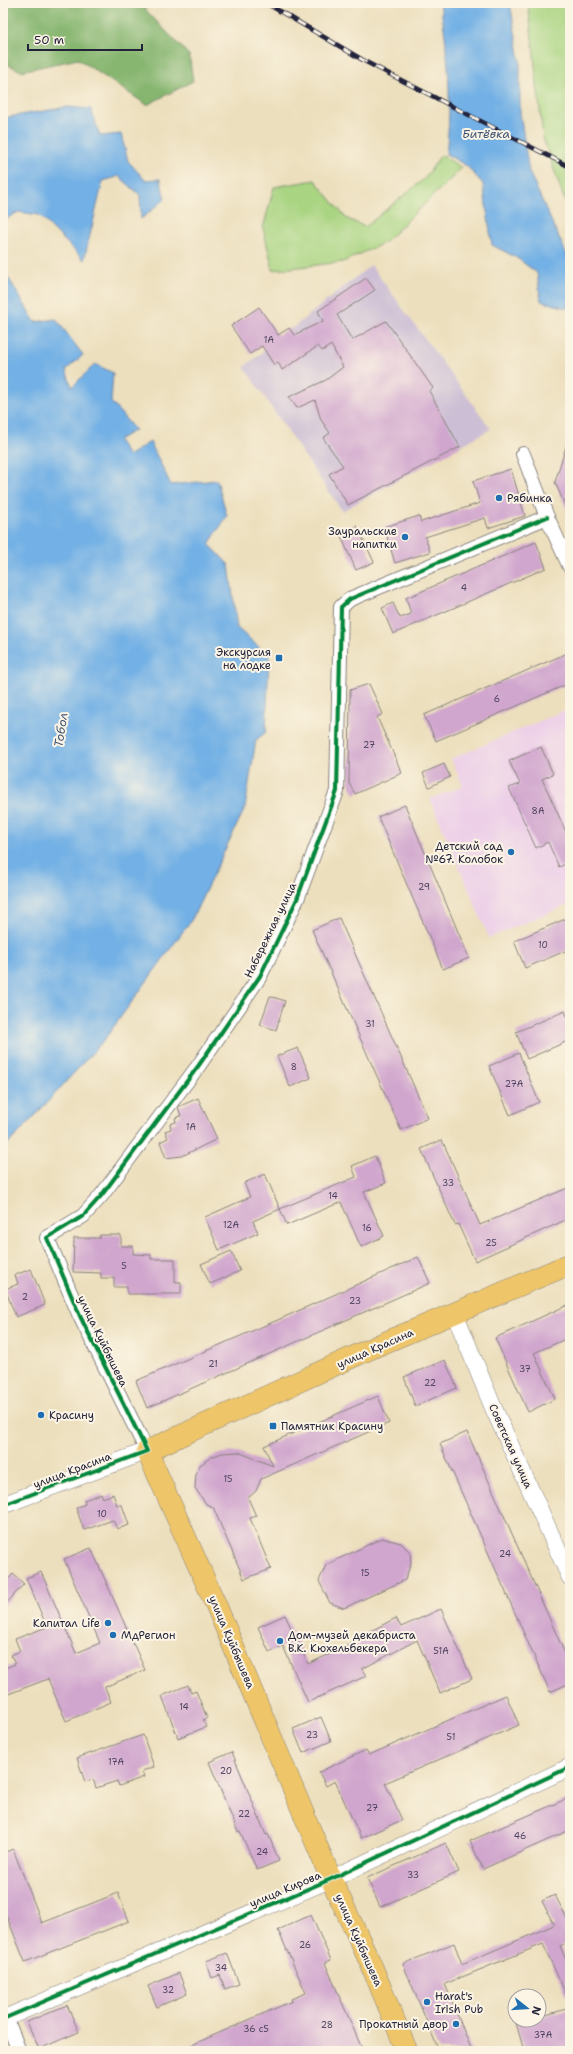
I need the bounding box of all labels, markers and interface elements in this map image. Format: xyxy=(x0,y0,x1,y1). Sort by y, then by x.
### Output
scale bar xyxy=(28,26,142,52)
text: 50 m xyxy=(34,32,64,48)
water label: Битёвка xyxy=(462,126,510,142)
house number: 1А xyxy=(264,334,275,346)
place label: Рябинка xyxy=(507,491,552,506)
marker: Рябинка xyxy=(494,493,504,503)
place label: Зауральские напитки xyxy=(328,524,397,552)
marker: Зауральские напитки xyxy=(400,532,410,542)
house number: 4 xyxy=(461,582,467,594)
place label: Экскурсия на лодке xyxy=(216,645,271,673)
marker: Экскурсия на лодке xyxy=(274,653,284,663)
house number: 6 xyxy=(494,693,500,705)
water label: Тобол xyxy=(50,711,72,748)
house number: 27 xyxy=(363,739,375,751)
house number: 8А xyxy=(532,805,545,817)
place label: Детский сад №67. Колобок xyxy=(425,839,503,867)
marker: Детский сад №67. Колобок xyxy=(506,847,516,857)
street label: Набережная улица xyxy=(241,880,300,980)
house number: 29 xyxy=(418,881,430,893)
house number: 10 xyxy=(538,939,548,951)
house number: 31 xyxy=(365,1018,375,1030)
house number: 8 xyxy=(291,1061,297,1073)
house number: 27А xyxy=(505,1078,524,1090)
house number: 1А xyxy=(186,1121,197,1133)
house number: 33 xyxy=(442,1177,454,1189)
house number: 14 xyxy=(328,1190,338,1202)
house number: 12А xyxy=(223,1219,240,1231)
house number: 16 xyxy=(362,1222,372,1234)
house number: 25 xyxy=(485,1237,497,1249)
house number: 5 xyxy=(121,1260,127,1272)
house number: 2 xyxy=(22,1291,28,1303)
street label: улица Куйбышева xyxy=(74,1293,131,1390)
house number: 23 xyxy=(349,1295,361,1307)
street label: улица Красина xyxy=(335,1325,416,1372)
house number: 21 xyxy=(208,1358,218,1370)
house number: 37 xyxy=(519,1363,531,1375)
house number: 22 xyxy=(424,1377,436,1389)
street label: Советская улица xyxy=(485,1402,536,1491)
place label: Красину xyxy=(49,1408,94,1423)
marker: Красину xyxy=(36,1410,46,1420)
place label: Памятник Красину xyxy=(281,1419,383,1434)
marker: Памятник Красину xyxy=(268,1421,278,1431)
street label: улица Красина xyxy=(31,1449,113,1492)
house number: 15 xyxy=(223,1473,233,1485)
house number: 10 xyxy=(97,1508,107,1520)
house number: 24 xyxy=(499,1548,511,1560)
house number: 15 xyxy=(360,1567,370,1579)
street label: улица Куйбышева xyxy=(205,1593,258,1691)
place label: Капитал Life xyxy=(33,1616,100,1631)
marker: Капитал Life xyxy=(103,1618,113,1628)
place label: МдРегион xyxy=(121,1628,175,1643)
place label: Дом-музей декабриста В.К. Кюхельбекера xyxy=(288,1628,416,1656)
marker: МдРегион xyxy=(108,1630,118,1640)
marker: Дом-музей декабриста В.К. Кюхельбекера xyxy=(275,1636,285,1646)
house number: 51А xyxy=(433,1645,449,1657)
house number: 14 xyxy=(179,1701,189,1713)
house number: 23 xyxy=(306,1729,318,1741)
house number: 51 xyxy=(447,1731,455,1743)
house number: 17А xyxy=(108,1756,125,1768)
house number: 20 xyxy=(220,1765,232,1777)
house number: 27 xyxy=(366,1802,378,1814)
house number: 22 xyxy=(238,1808,250,1820)
house number: 46 xyxy=(514,1830,526,1842)
house number: 24 xyxy=(256,1846,268,1858)
street label: улица Кирова xyxy=(247,1868,323,1911)
house number: 33 xyxy=(407,1869,419,1881)
street label: улица Куйбышева xyxy=(331,1891,386,1989)
house number: 26 xyxy=(299,1939,311,1951)
house number: 34 xyxy=(215,1962,227,1974)
house number: 32 xyxy=(162,1984,174,1996)
north arrow xyxy=(507,1988,547,2028)
place label: Harat's Irish Pub xyxy=(435,1989,483,2017)
marker: Harat's Irish Pub xyxy=(422,1997,432,2007)
text: N xyxy=(528,2004,545,2017)
place label: Прокатный двор xyxy=(359,2017,448,2032)
house number: 28 xyxy=(321,2019,333,2031)
marker: Прокатный двор xyxy=(451,2019,461,2029)
house number: 36 с5 xyxy=(243,2023,269,2035)
house number: 37А xyxy=(534,2029,553,2041)

